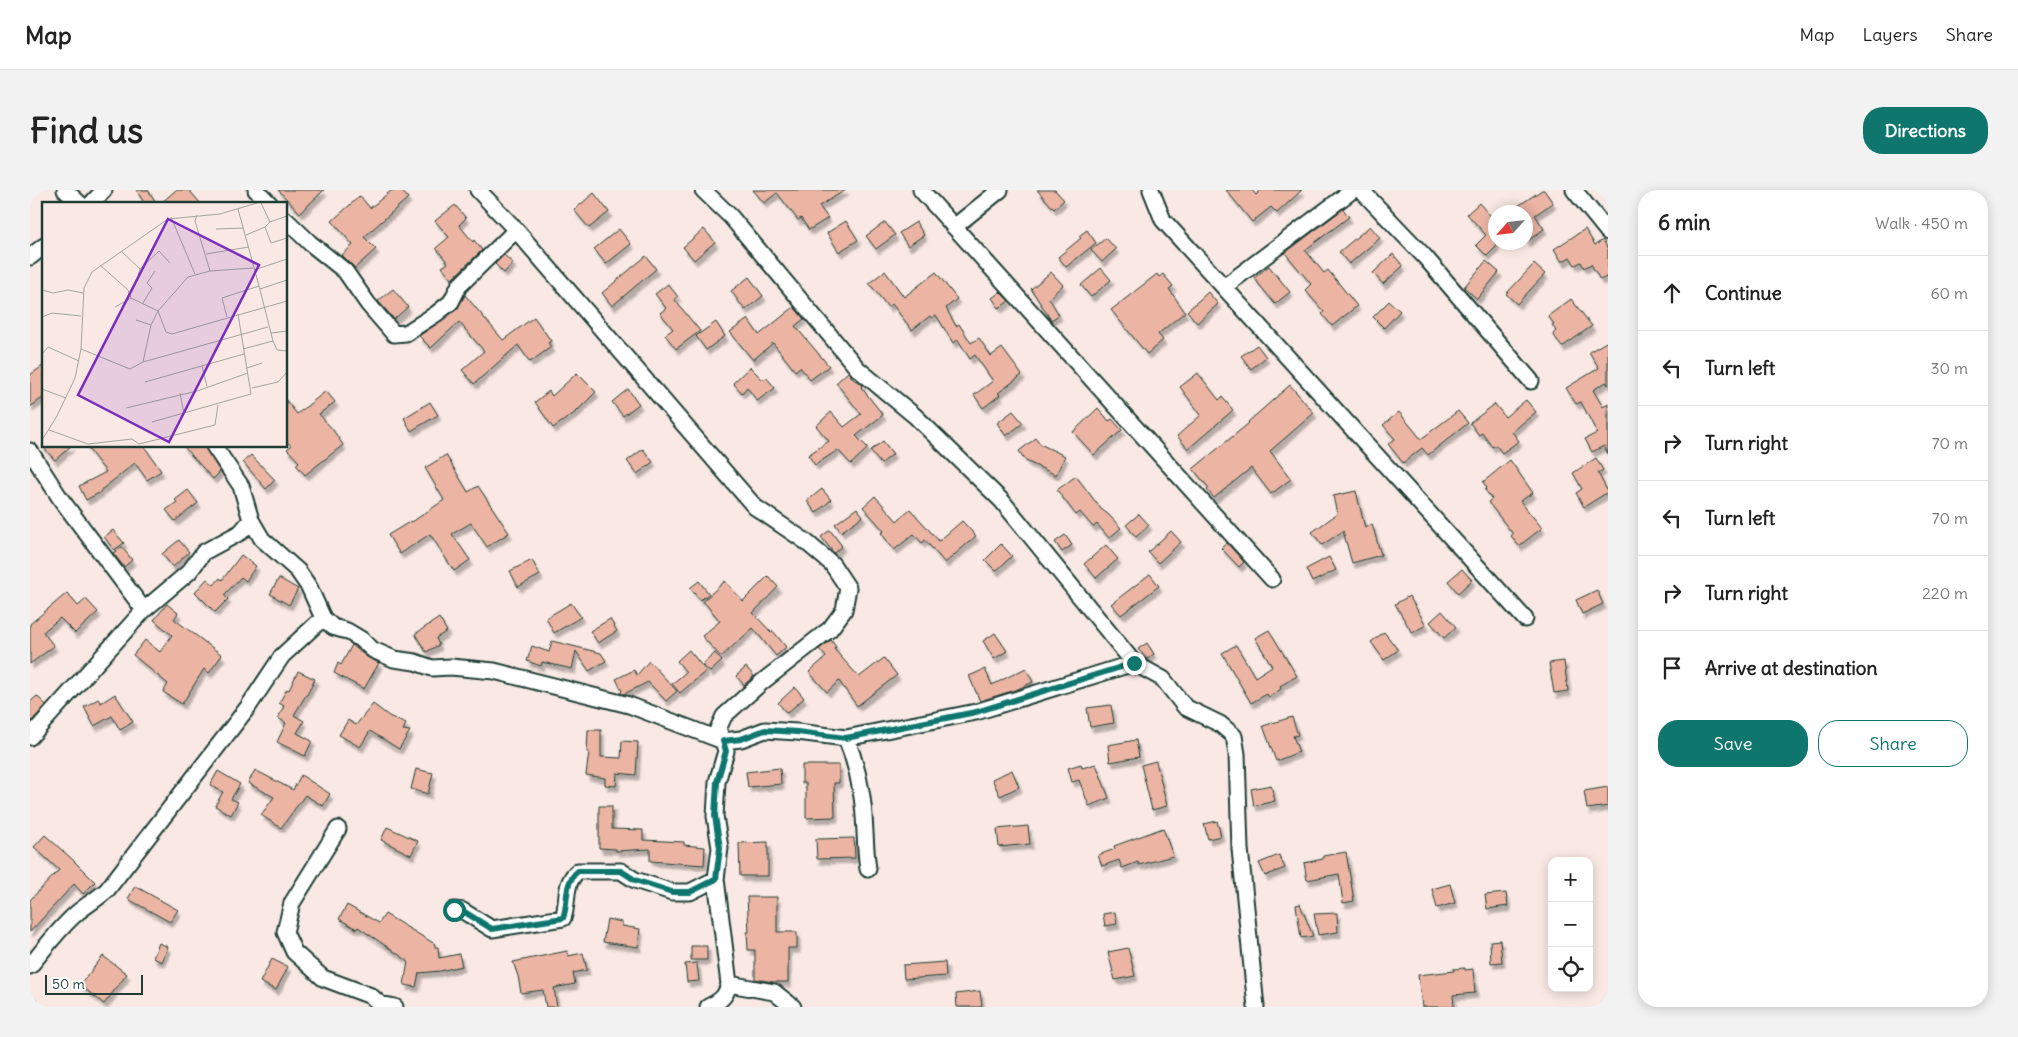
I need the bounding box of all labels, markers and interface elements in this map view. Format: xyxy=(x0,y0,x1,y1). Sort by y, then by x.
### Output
text: Map xyxy=(25,20,72,50)
text: Map xyxy=(1799,23,1834,46)
text: Layers xyxy=(1862,23,1918,46)
text: Share xyxy=(1946,23,1993,46)
button: Directions xyxy=(1863,107,1988,154)
text: Find us xyxy=(30,108,143,152)
inset map xyxy=(42,202,288,448)
north arrow xyxy=(1488,205,1533,250)
text: 6 min xyxy=(1658,209,1710,236)
text: Walk · 450 m xyxy=(1875,213,1968,233)
icon: ahead xyxy=(1658,279,1686,307)
text: Continue xyxy=(1705,281,1782,305)
text: 60 m xyxy=(1930,283,1968,303)
icon: left xyxy=(1658,354,1686,382)
text: Turn left xyxy=(1705,356,1775,380)
text: 30 m xyxy=(1931,358,1968,378)
icon: right xyxy=(1658,429,1686,457)
text: Turn right xyxy=(1705,431,1788,455)
text: 70 m xyxy=(1932,433,1968,453)
icon: left xyxy=(1658,504,1686,532)
text: Turn left xyxy=(1705,506,1775,530)
text: 70 m xyxy=(1932,508,1968,528)
icon: right xyxy=(1658,579,1686,607)
text: Turn right xyxy=(1705,581,1788,605)
text: 220 m xyxy=(1922,583,1968,603)
route end xyxy=(1123,652,1146,675)
icon: arrive xyxy=(1658,654,1686,682)
text: Arrive at destination xyxy=(1705,656,1878,680)
button: Save xyxy=(1658,720,1808,767)
button: Share xyxy=(1818,720,1968,767)
map controls xyxy=(1548,857,1593,992)
button: + xyxy=(1548,857,1593,902)
route start xyxy=(443,899,466,922)
button: − xyxy=(1548,902,1593,947)
button: locate xyxy=(1548,947,1593,992)
scale bar xyxy=(45,972,142,995)
text: 50 m xyxy=(52,975,85,993)

